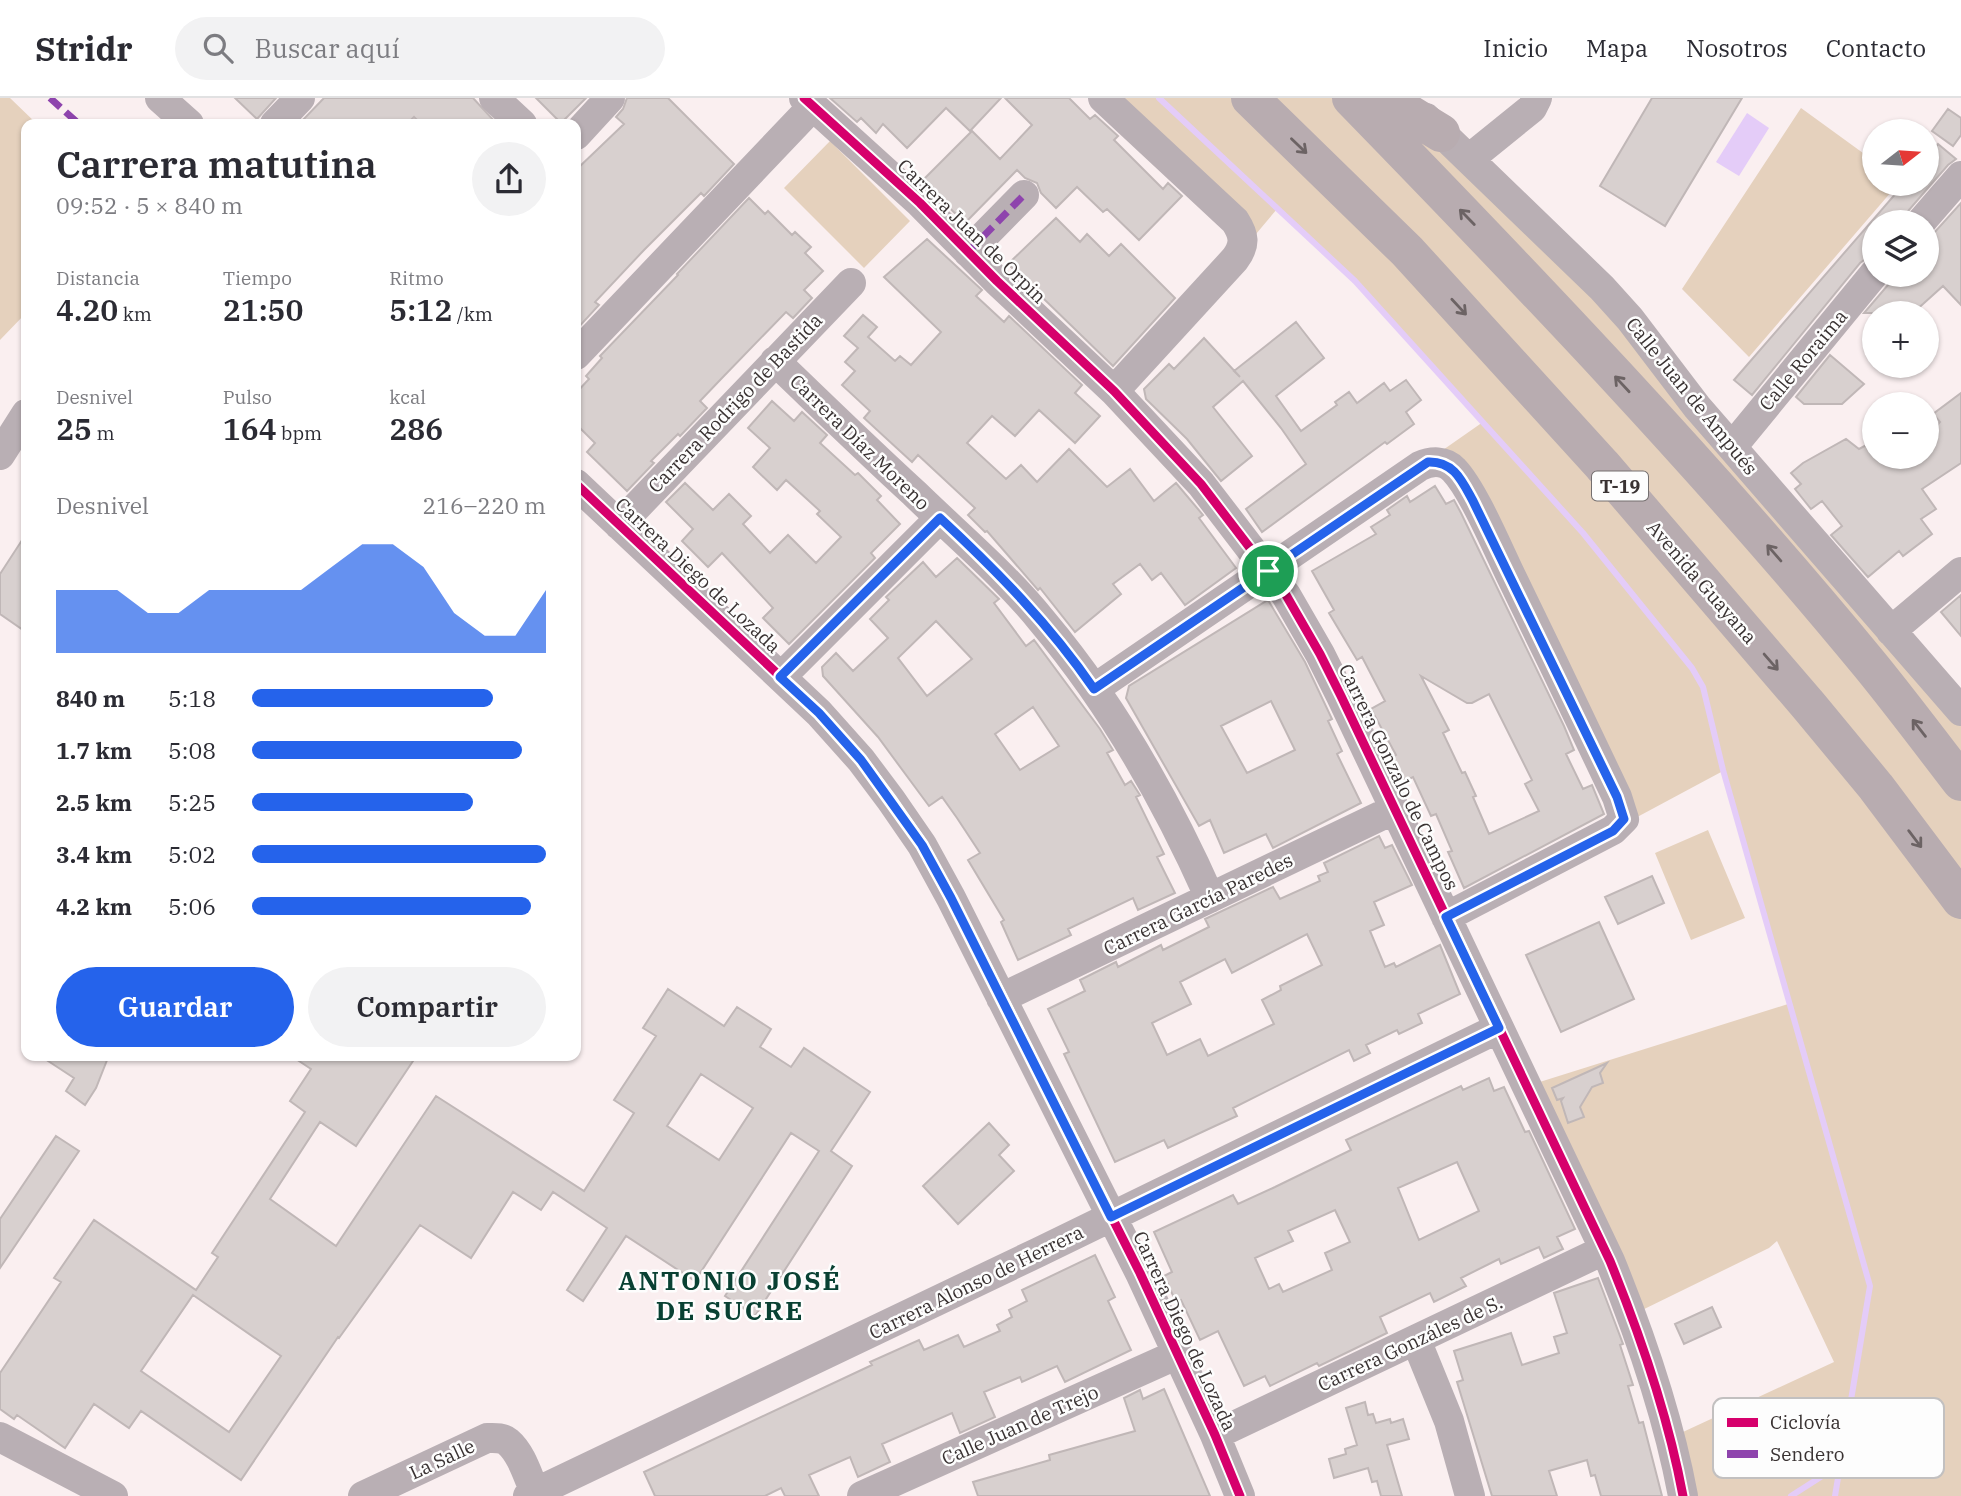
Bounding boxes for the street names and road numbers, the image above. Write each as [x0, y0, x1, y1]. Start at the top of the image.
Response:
street label: Carrera Juan de Orpin [892, 154, 1052, 308]
street label: Calle Roraima [1754, 304, 1852, 416]
street label: Carrera Rodrigo de Bastida [643, 308, 827, 498]
street label: Calle Juan de Ampués [1621, 312, 1763, 480]
street label: Carrera Díaz Moreno [785, 369, 935, 515]
road number: T-19 [1592, 472, 1648, 500]
street label: Carrera Diego de Lozada [610, 492, 786, 658]
street label: Avenida Guayana [1642, 515, 1762, 649]
street label: Carrera Gonzalo de Campos [1334, 660, 1464, 894]
street label: Carrera García Paredes [1099, 848, 1297, 960]
street label: Carrera Alonso de Herrera [865, 1220, 1087, 1344]
street label: Carrera Diego de Lozada [1128, 1227, 1242, 1435]
street label: Carrera Gonzáles de S. [1314, 1290, 1506, 1396]
street label: Calle Juan de Trejo [938, 1380, 1102, 1470]
street label: La Salle [406, 1434, 478, 1484]

